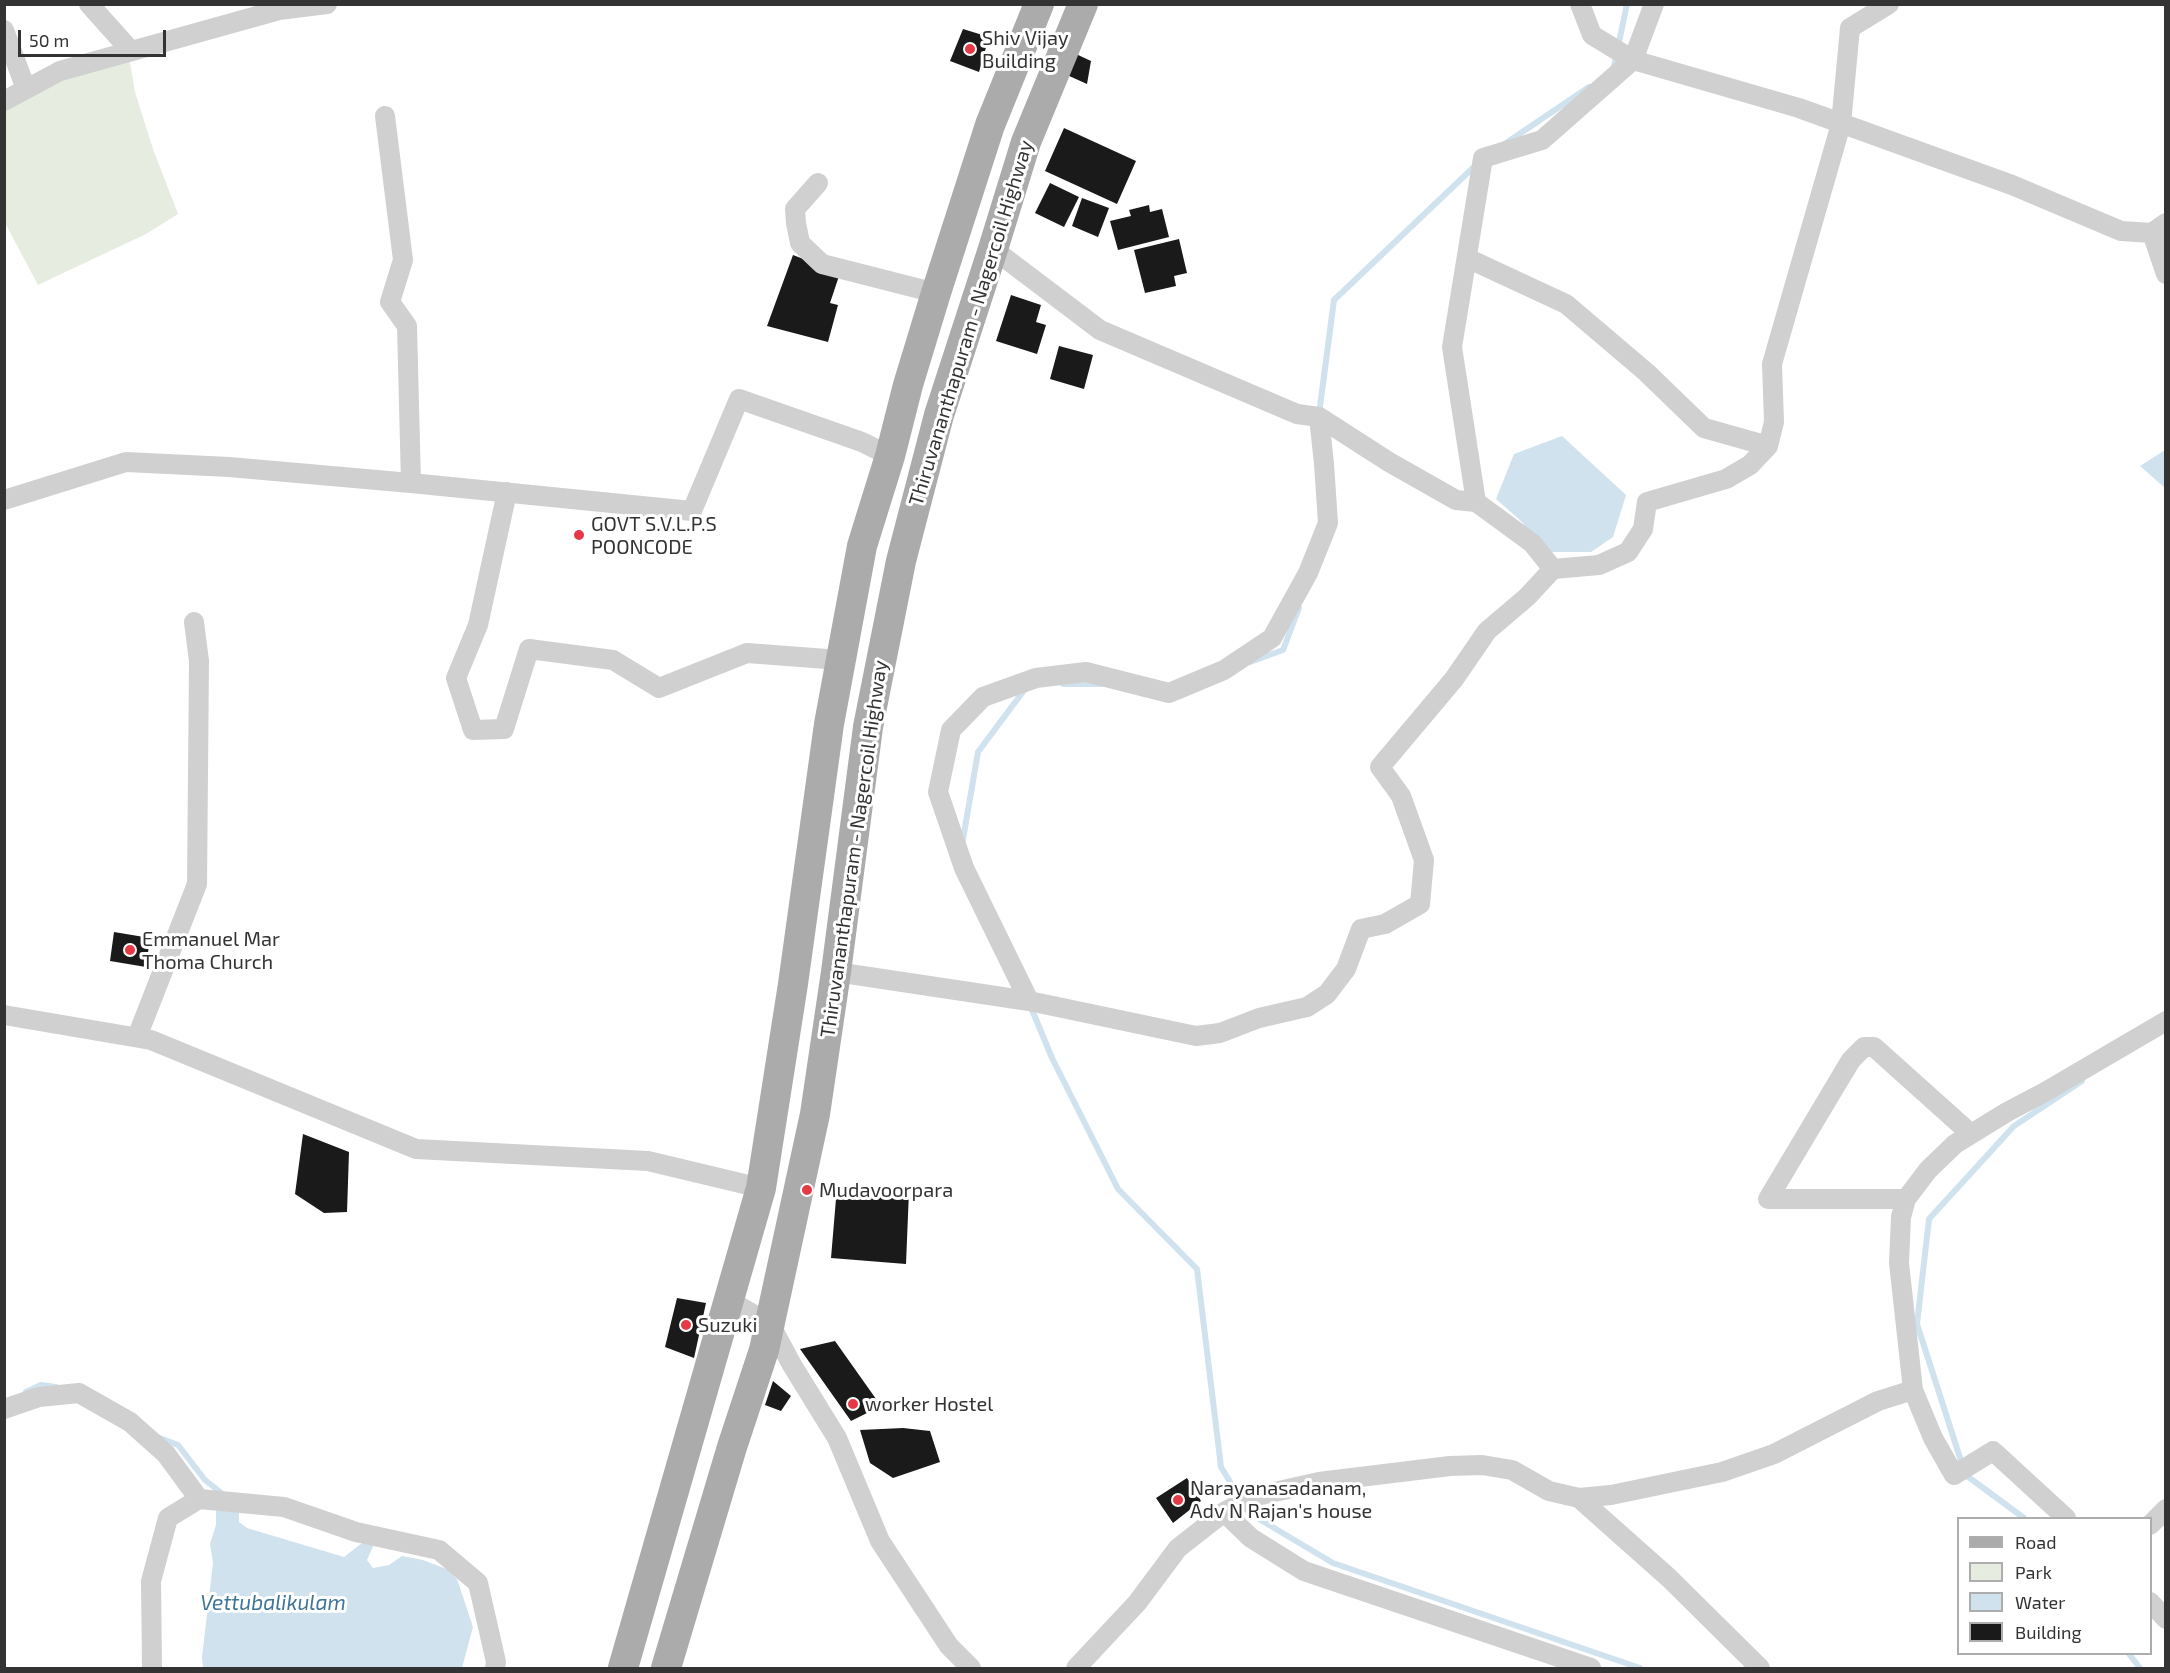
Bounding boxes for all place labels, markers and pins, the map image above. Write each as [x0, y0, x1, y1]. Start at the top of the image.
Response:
place label: Shiv Vijay Building [982, 26, 1069, 73]
marker: Shiv Vijay Building [963, 42, 977, 56]
place label: GOVT S.V.L.P.S POONCODE [591, 512, 717, 559]
marker: GOVT S.V.L.P.S POONCODE [572, 528, 586, 542]
place label: Emmanuel Mar Thoma Church [142, 927, 280, 974]
marker: Emmanuel Mar Thoma Church [123, 943, 137, 957]
place label: Mudavoorpara [819, 1178, 953, 1202]
marker: Mudavoorpara [800, 1183, 814, 1197]
place label: Suzuki [698, 1313, 757, 1337]
marker: Suzuki [679, 1318, 693, 1332]
place label: worker Hostel [865, 1392, 993, 1416]
marker: worker Hostel [846, 1397, 860, 1411]
place label: Narayanasadanam, Adv N Rajan's house [1190, 1476, 1372, 1523]
marker: Narayanasadanam, Adv N Rajan's house [1171, 1493, 1185, 1507]

